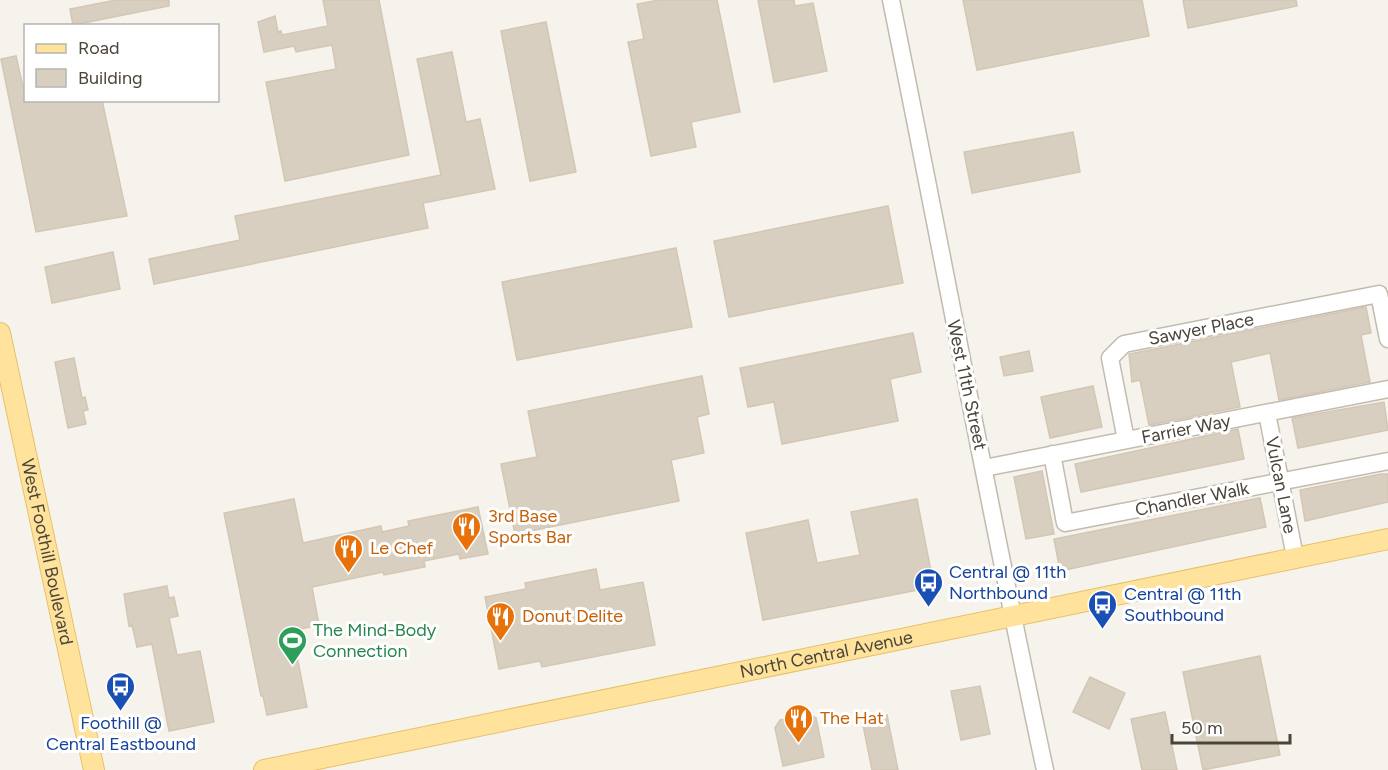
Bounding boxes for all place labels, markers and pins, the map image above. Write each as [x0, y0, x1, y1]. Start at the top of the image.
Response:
place label: 3rd Base Sports Bar [488, 505, 572, 548]
restaurant icon: 3rd Base Sports Bar [451, 510, 483, 552]
restaurant icon: Le Chef [333, 532, 365, 574]
place label: Le Chef [370, 537, 433, 559]
place label: Central @ 11th Northbound [949, 561, 1066, 604]
bus stop icon: Central @ 11th Northbound [912, 566, 944, 608]
place label: Central @ 11th Southbound [1124, 583, 1241, 626]
bus stop icon: Central @ 11th Southbound [1087, 588, 1119, 630]
restaurant icon: Donut Delite [485, 600, 517, 642]
place label: Donut Delite [522, 605, 623, 627]
place label: The Mind-Body Connection [313, 619, 437, 662]
sports icon: The Mind-Body Connection [276, 624, 308, 666]
bus stop icon: Foothill @ Central Eastbound [105, 670, 137, 712]
restaurant icon: The Hat [783, 702, 815, 744]
place label: The Hat [820, 707, 884, 729]
place label: Foothill @ Central Eastbound [46, 712, 196, 755]

